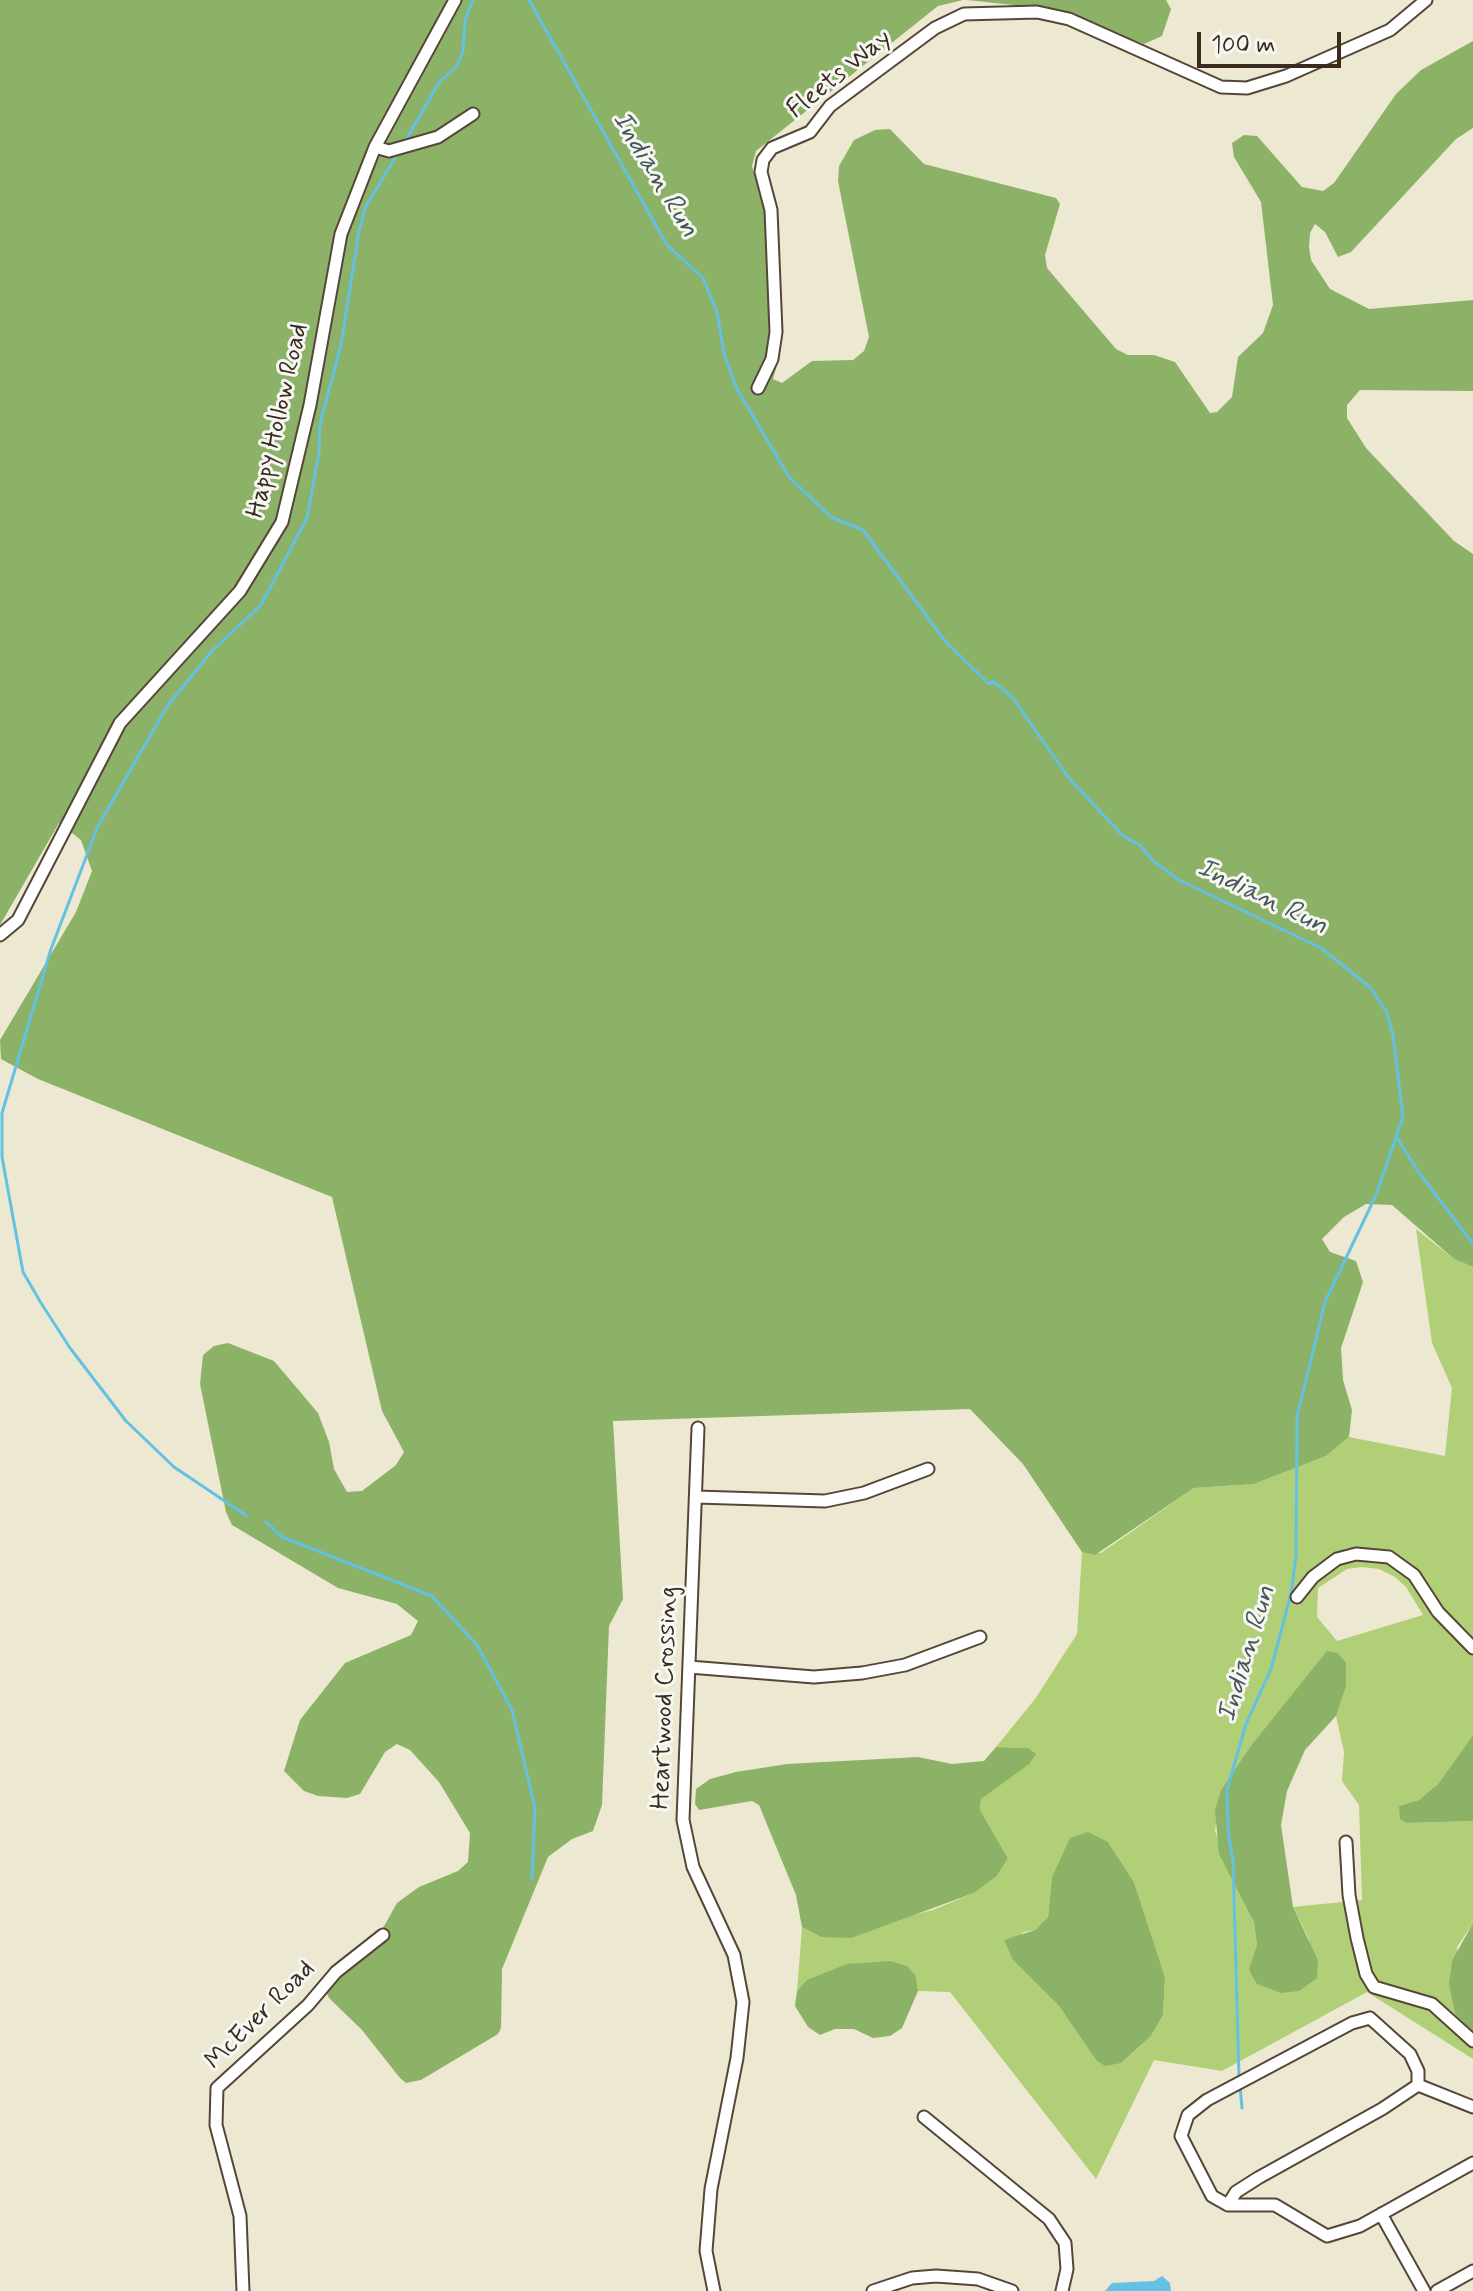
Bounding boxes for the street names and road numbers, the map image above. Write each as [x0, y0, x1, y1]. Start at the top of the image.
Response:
street label: Fleets Way [782, 24, 898, 126]
street label: Happy Hollow Road [241, 321, 317, 521]
street label: Heartwood Crossing [647, 1586, 685, 1810]
street label: McEver Road [200, 1955, 322, 2077]

